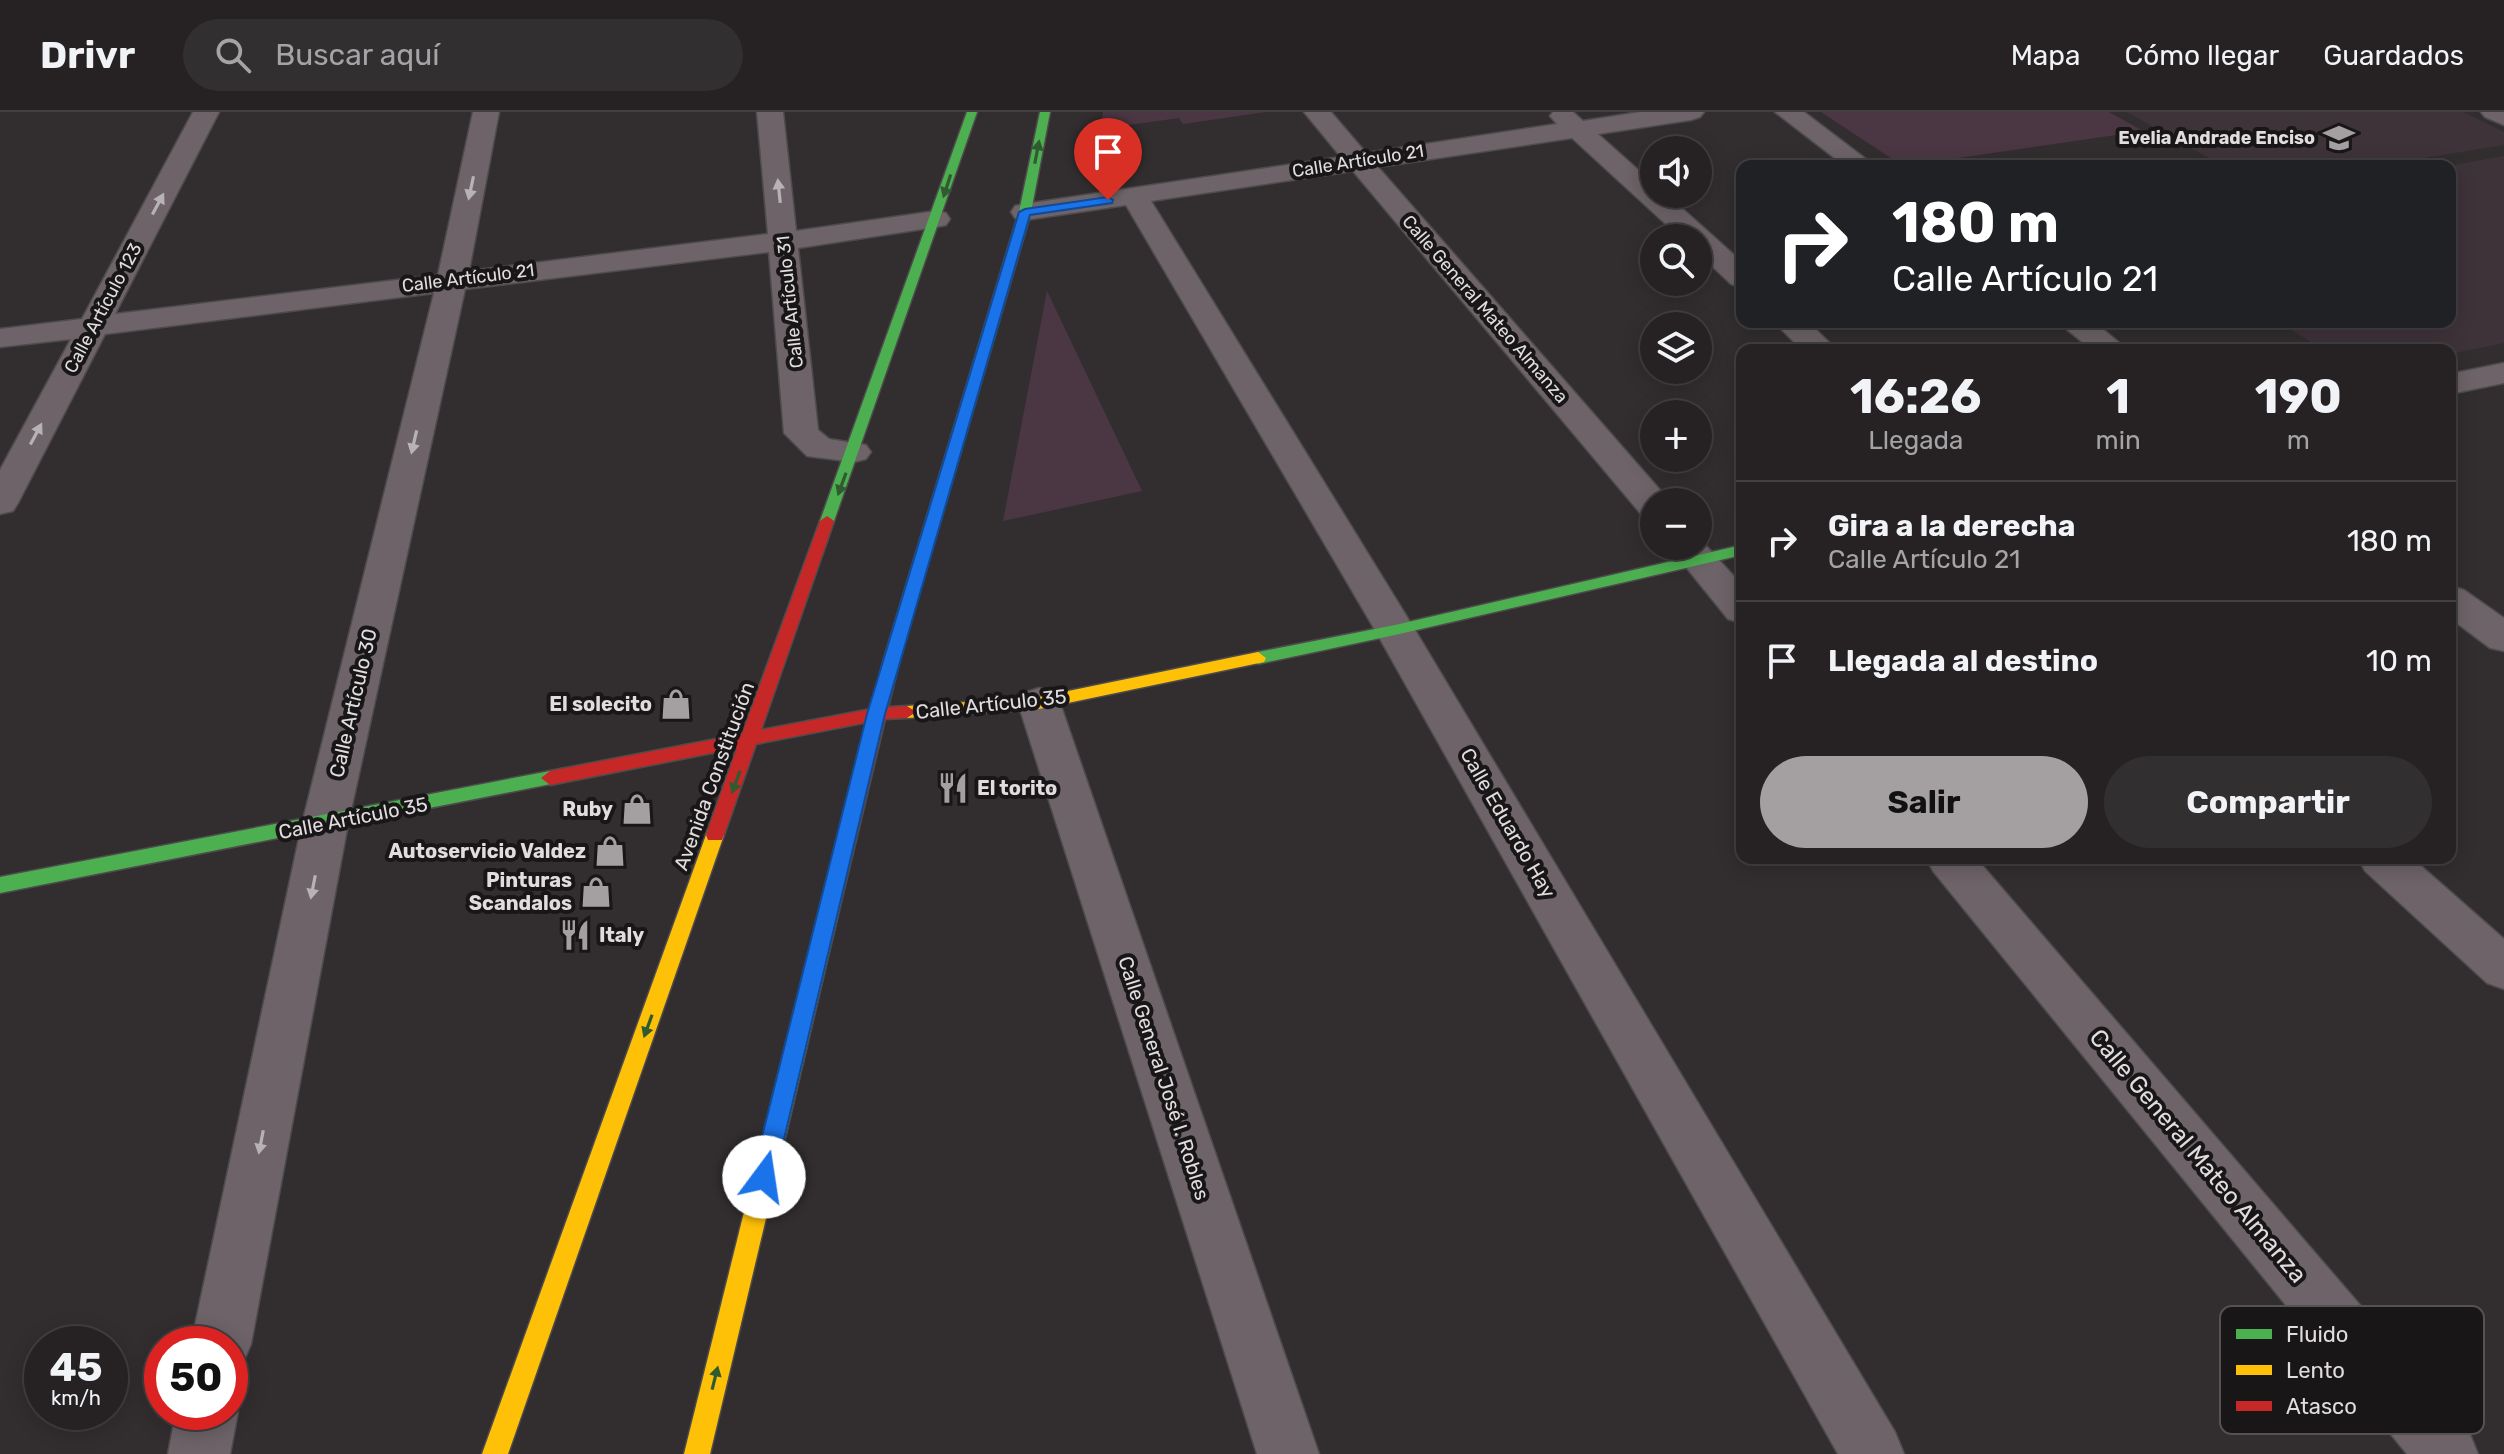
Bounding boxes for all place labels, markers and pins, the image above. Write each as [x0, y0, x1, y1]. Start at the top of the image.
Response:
pin [1074, 118, 1142, 200]
school or university icon: Evelia Andrade Enciso [2322, 121, 2356, 155]
place label: Evelia Andrade Enciso [2118, 127, 2315, 149]
shop icon: El solecito [659, 687, 693, 721]
place label: El solecito [549, 692, 652, 716]
restaurant icon: El torito [936, 771, 970, 805]
place label: El torito [977, 776, 1057, 800]
shop icon: Ruby [620, 792, 654, 826]
place label: Ruby [562, 797, 613, 821]
shop icon: Autoservicio Valdez [593, 834, 627, 868]
place label: Autoservicio Valdez [389, 839, 586, 863]
place label: Pinturas Scandalos [469, 868, 572, 915]
shop icon: Pinturas Scandalos [579, 875, 613, 909]
restaurant icon: Italy [558, 918, 592, 952]
place label: Italy [599, 923, 644, 947]

